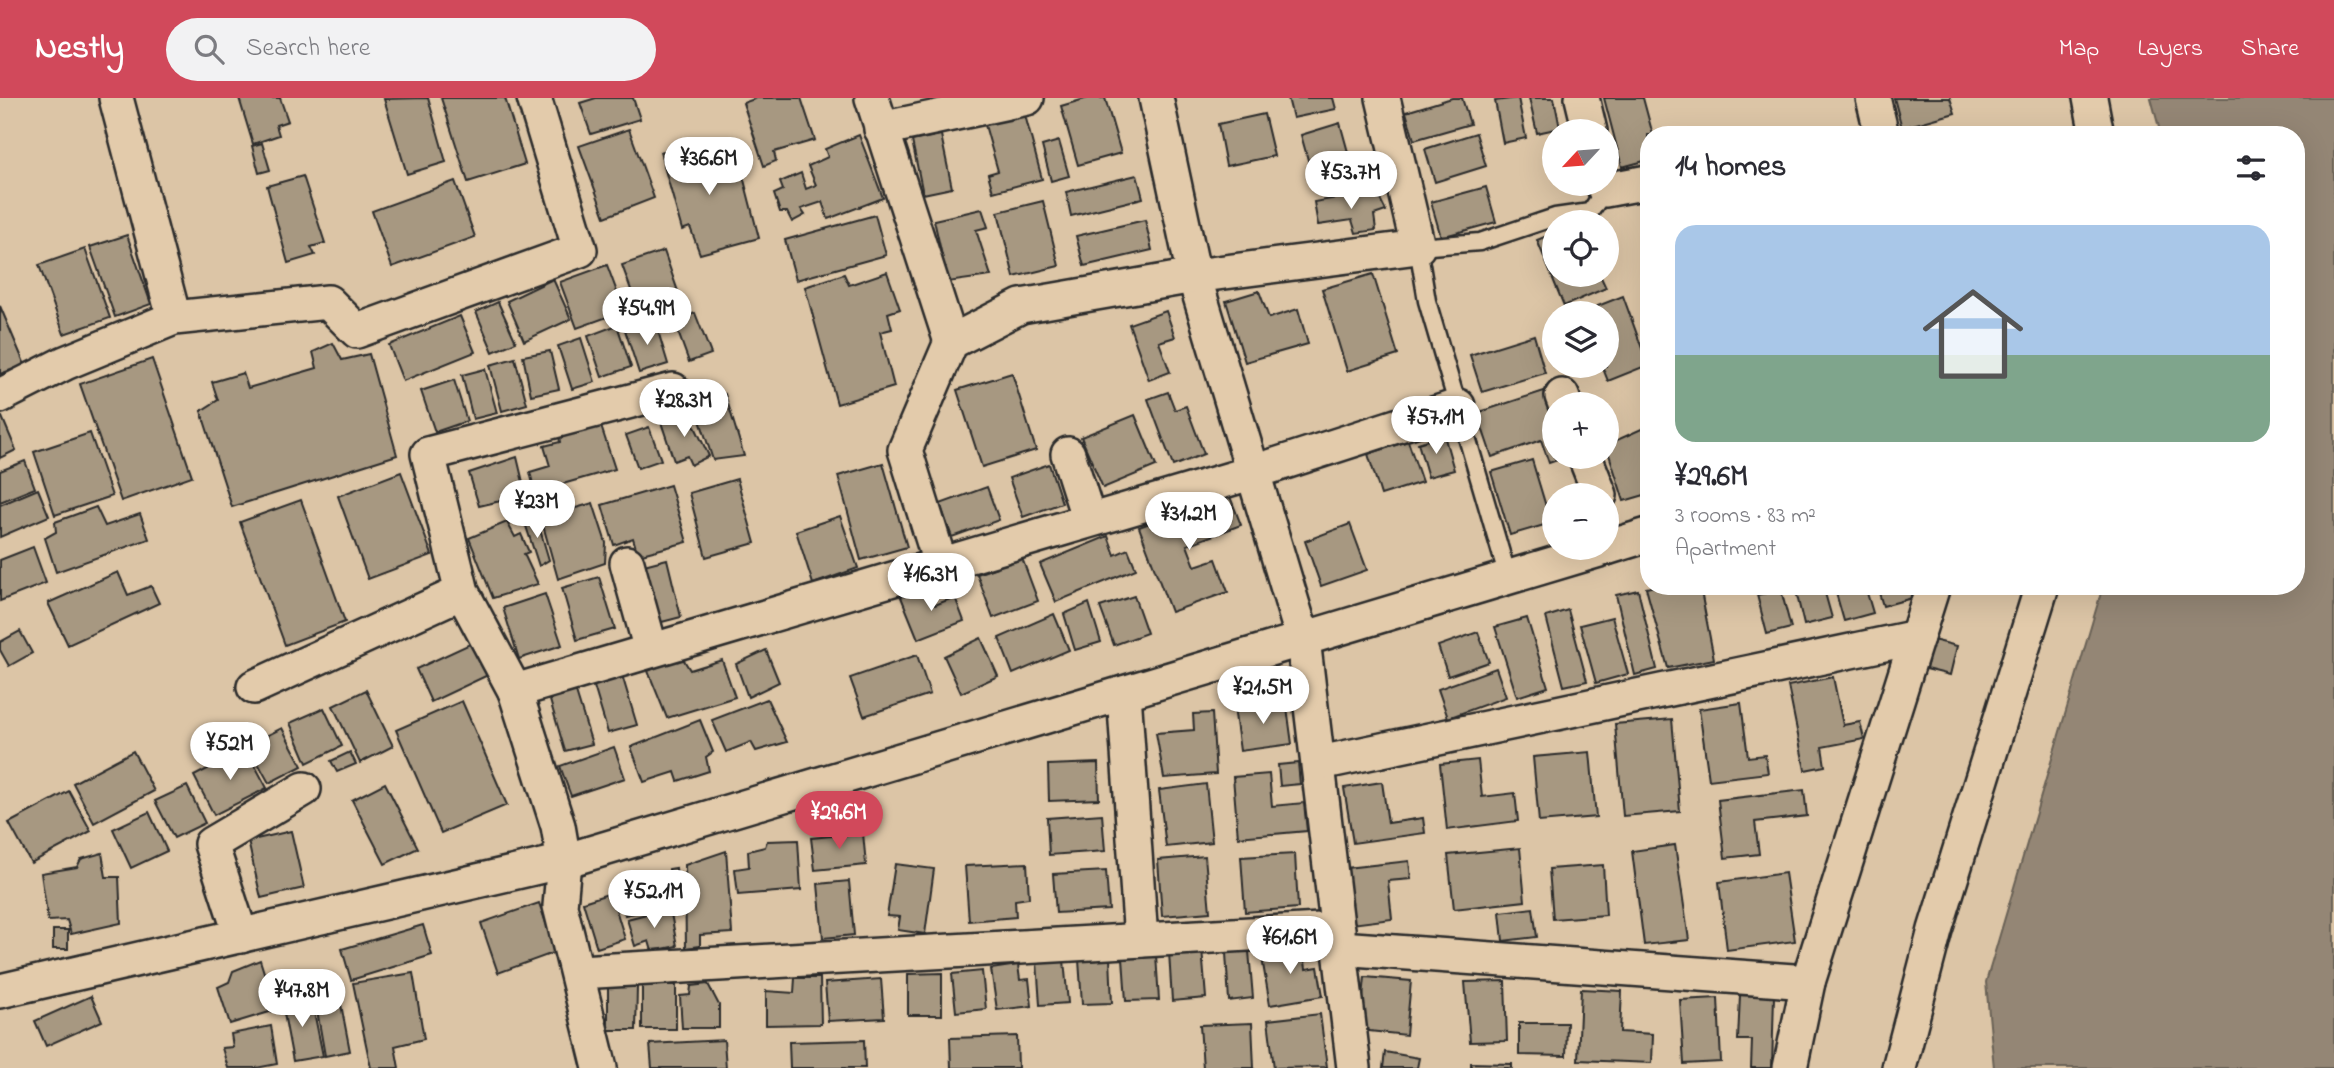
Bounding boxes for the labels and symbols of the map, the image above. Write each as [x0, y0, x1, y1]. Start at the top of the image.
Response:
north arrow [1542, 119, 1619, 196]
pin: ¥36.6M [652, 138, 766, 197]
pin: ¥53.7M [1294, 152, 1408, 211]
pin: ¥54.9M [590, 288, 704, 347]
pin: ¥28.3M [627, 380, 741, 439]
pin: ¥57.1M [1379, 396, 1493, 456]
pin: ¥23M [496, 480, 578, 540]
pin: ¥31.2M [1132, 492, 1246, 552]
pin: ¥16.3M [874, 554, 988, 613]
pin: ¥21.5M [1206, 666, 1320, 726]
pin: ¥52M [189, 722, 271, 782]
pin: ¥29.6M [782, 792, 896, 851]
pin: ¥52.1M [597, 870, 711, 930]
pin: ¥61.6M [1233, 916, 1347, 976]
pin: ¥47.8M [245, 970, 359, 1029]

